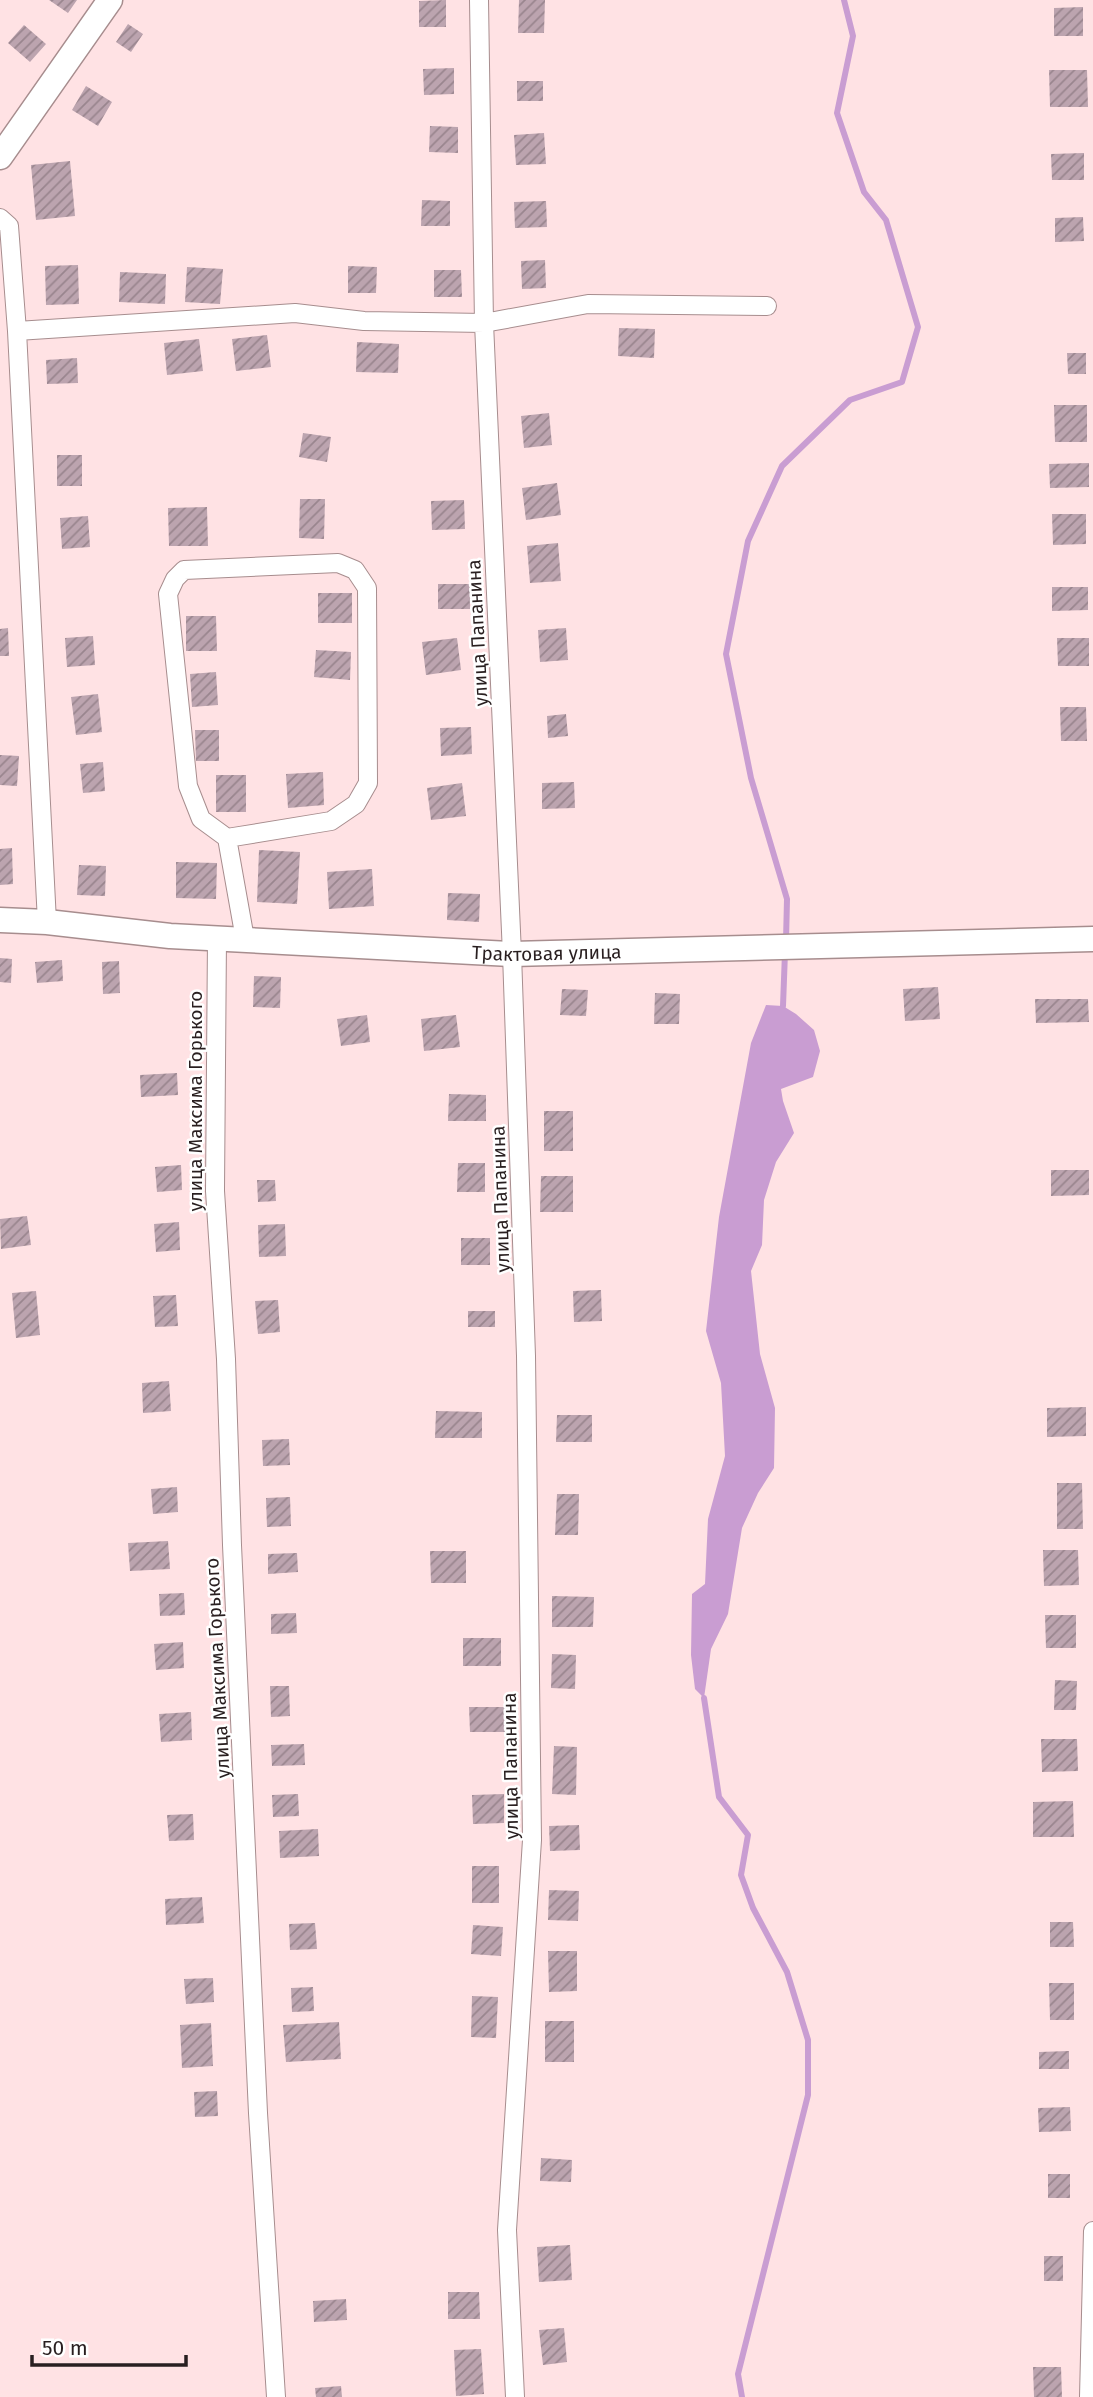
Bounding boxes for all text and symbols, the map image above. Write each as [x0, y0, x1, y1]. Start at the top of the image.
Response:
street label: улица Папанина [462, 559, 493, 707]
street label: Трактовая улица [471, 940, 622, 966]
street label: улица Максима Горького [184, 991, 207, 1211]
street label: улица Папанина [486, 1125, 515, 1273]
street label: улица Максима Горького [200, 1557, 235, 1779]
street label: улица Папанина [498, 1692, 523, 1840]
scale bar [32, 2324, 186, 2368]
text: 50 m [42, 2335, 88, 2361]

